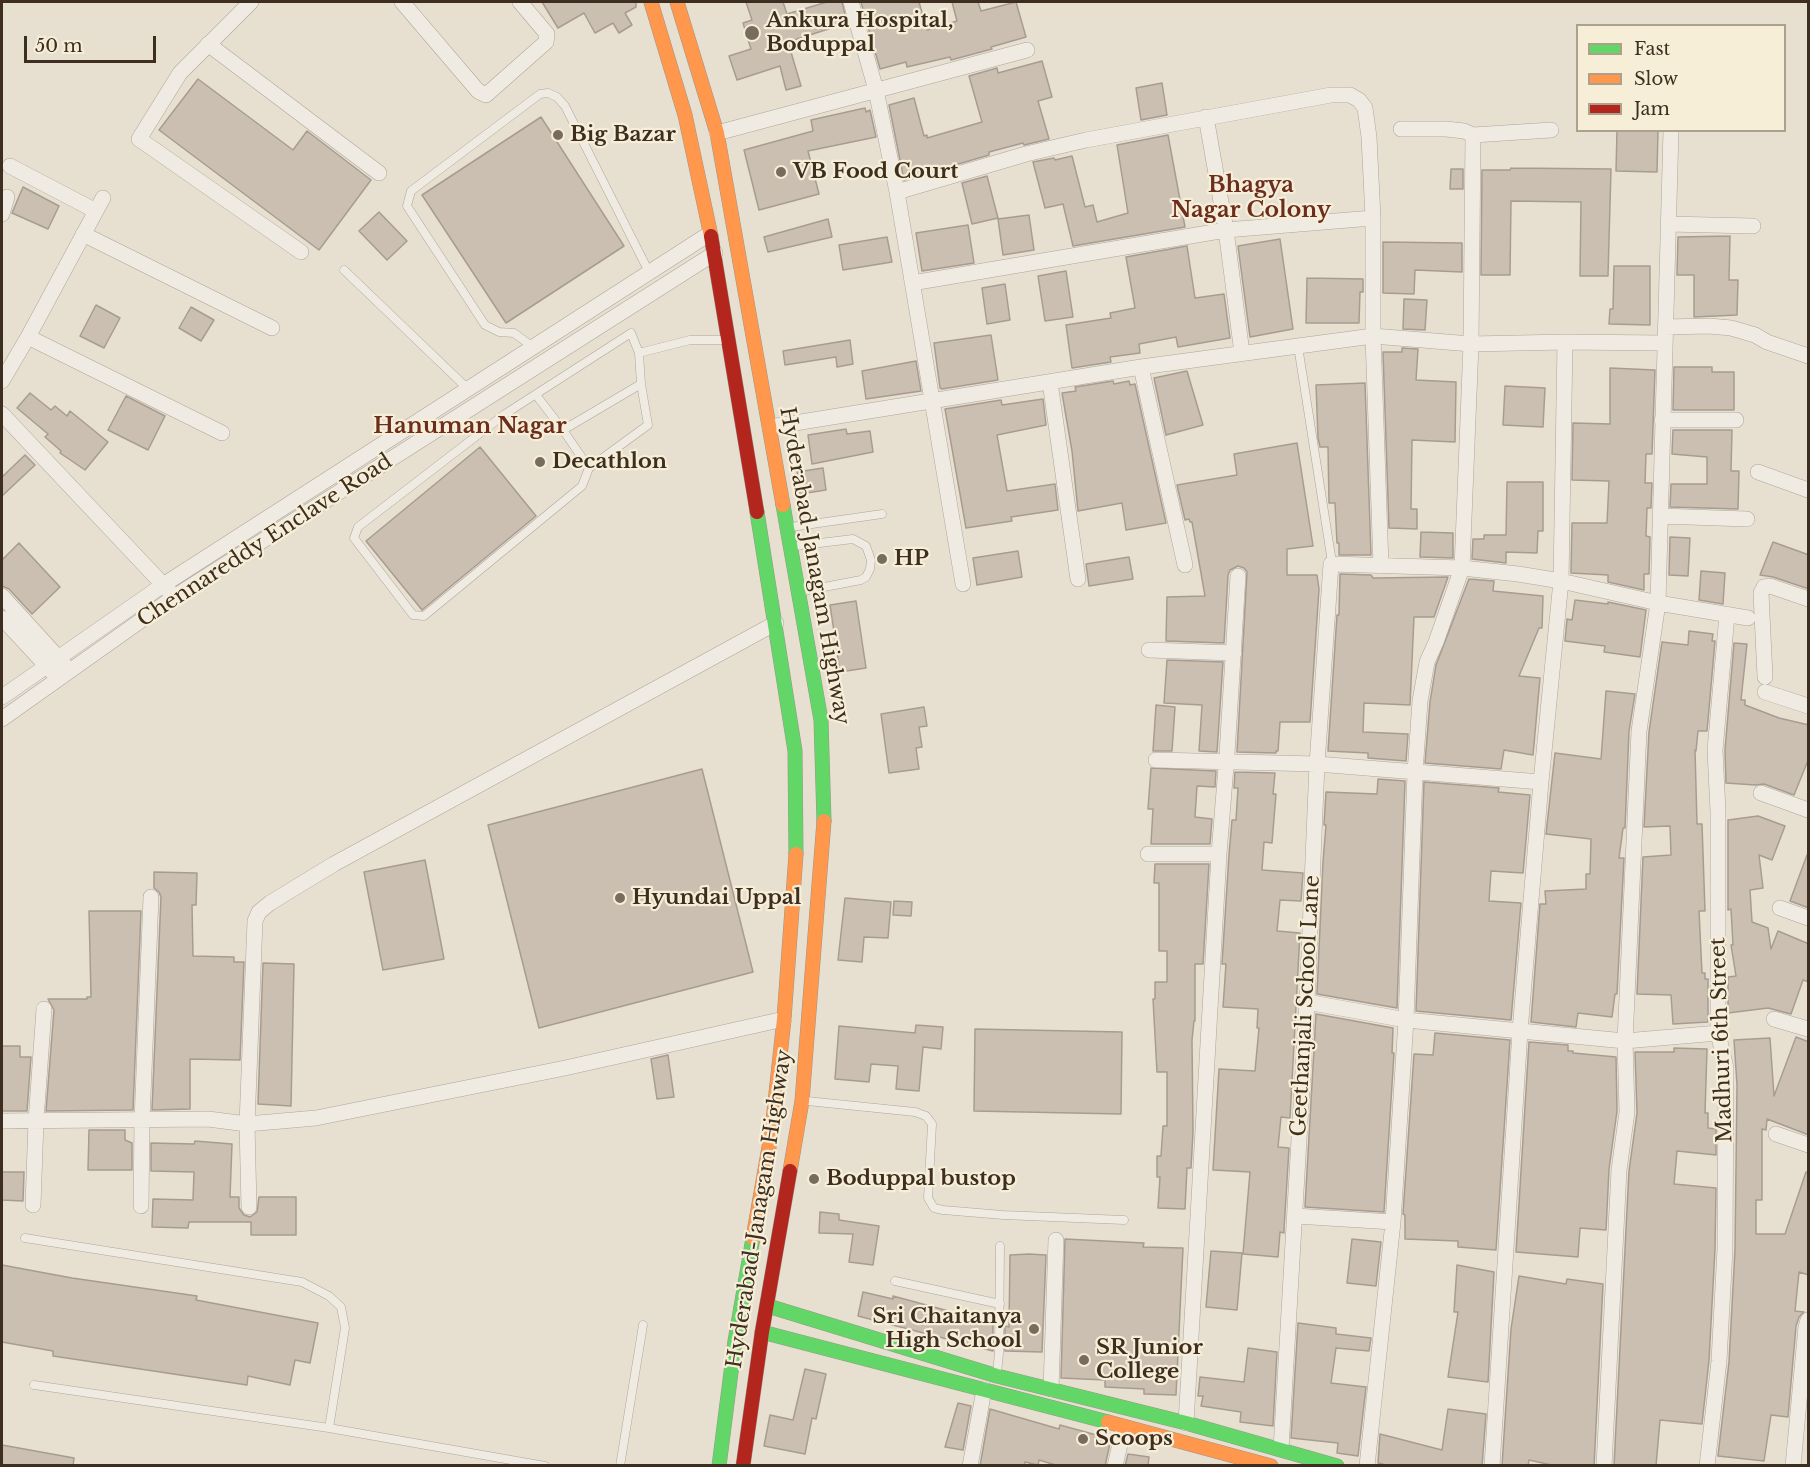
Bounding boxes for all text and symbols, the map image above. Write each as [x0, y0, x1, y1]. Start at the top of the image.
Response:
place label: Ankura Hospital, Boduppal [766, 8, 953, 58]
scale bar [27, 24, 159, 62]
marker: Ankura Hospital, Boduppal [743, 24, 761, 42]
legend [1576, 24, 1786, 132]
text: 50 m [35, 35, 83, 57]
text: Fast [1634, 38, 1670, 60]
text: Slow [1634, 68, 1678, 90]
text: Jam [1634, 98, 1670, 120]
place label: Big Bazar [570, 122, 676, 148]
marker: Big Bazar [551, 128, 565, 142]
place label: VB Food Court [793, 159, 958, 185]
marker: VB Food Court [774, 165, 788, 179]
district label: Bhagya Nagar Colony [1171, 173, 1331, 224]
street label: Hyderabad-Janagam Highway [774, 405, 854, 727]
district label: Hanuman Nagar [373, 414, 567, 440]
street label: Chennareddy Enclave Road [133, 449, 397, 633]
place label: Decathlon [552, 449, 667, 475]
marker: Decathlon [533, 455, 547, 469]
place label: HP [894, 546, 929, 572]
marker: HP [875, 552, 889, 566]
street label: Geethanjali School Lane [1287, 875, 1325, 1137]
place label: Hyundai Uppal [632, 885, 801, 911]
marker: Hyundai Uppal [613, 891, 627, 905]
street label: Madhuri 6th Street [1706, 937, 1738, 1143]
street label: Hyderabad-Janagam Highway [722, 1048, 798, 1370]
place label: Boduppal bustop [826, 1166, 1016, 1192]
marker: Boduppal bustop [807, 1172, 821, 1186]
place label: Sri Chaitanya High School [872, 1304, 1022, 1354]
marker: Sri Chaitanya High School [1027, 1322, 1041, 1336]
place label: SR Junior College [1096, 1335, 1203, 1385]
marker: SR Junior College [1077, 1353, 1091, 1367]
place label: Scoops [1095, 1426, 1173, 1452]
marker: Scoops [1076, 1432, 1090, 1446]

